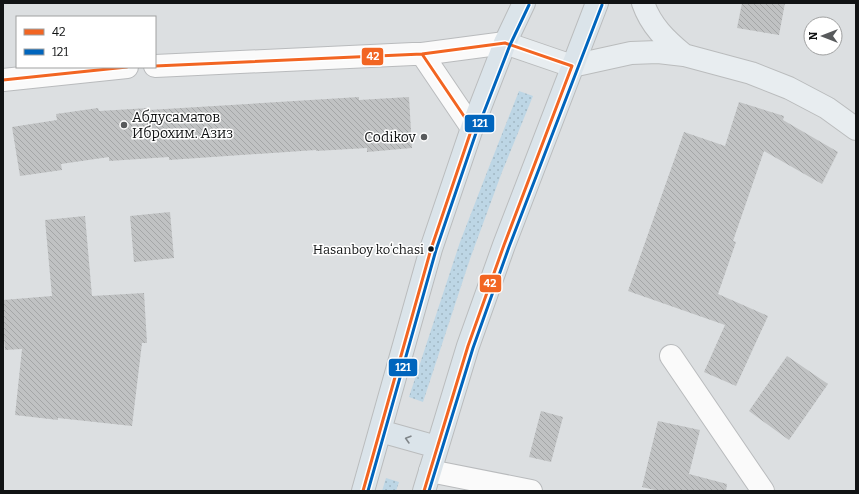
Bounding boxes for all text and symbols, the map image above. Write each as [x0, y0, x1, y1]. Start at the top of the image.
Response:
legend [16, 16, 156, 68]
north arrow [803, 16, 843, 56]
text: 42 [52, 25, 66, 39]
text: N [807, 31, 820, 40]
text: 121 [52, 45, 68, 59]
line badge: 42 [361, 47, 384, 66]
text: 42 [367, 50, 379, 63]
place label: Абдусаматов Иброхим. Азиз [132, 109, 233, 142]
line badge: 121 [464, 114, 495, 133]
text: 121 [472, 117, 488, 130]
marker: Абдусаматов Иброхим. Азиз [119, 120, 129, 130]
place label: Codikov [364, 129, 417, 146]
marker: Codikov [419, 132, 429, 142]
place label: Hasanboy koʻchasi [313, 242, 424, 257]
marker: Hasanboy koʻchasi [426, 244, 436, 254]
line badge: 42 [479, 274, 502, 293]
text: 42 [484, 277, 496, 290]
line badge: 121 [388, 358, 418, 377]
text: 121 [395, 361, 411, 374]
one-way arrow [405, 435, 412, 444]

